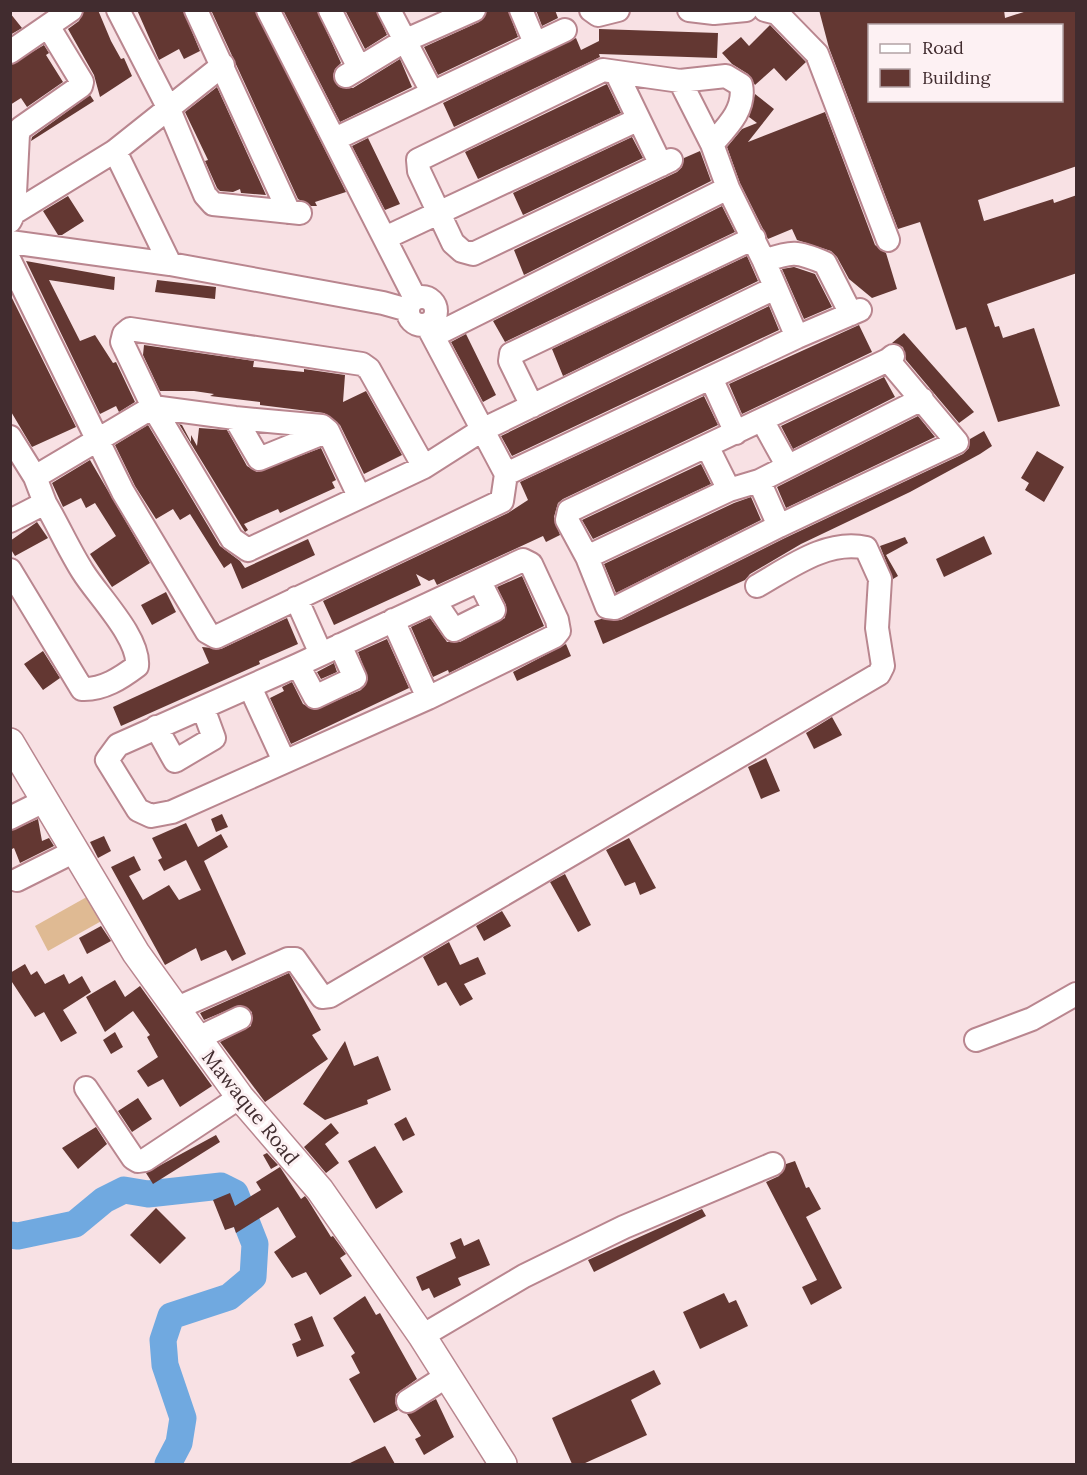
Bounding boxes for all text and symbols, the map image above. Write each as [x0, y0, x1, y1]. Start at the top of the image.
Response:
legend [868, 24, 1063, 102]
text: Road [922, 36, 964, 59]
text: Building [922, 66, 992, 89]
street label: Mawaque Road [197, 1045, 305, 1169]

